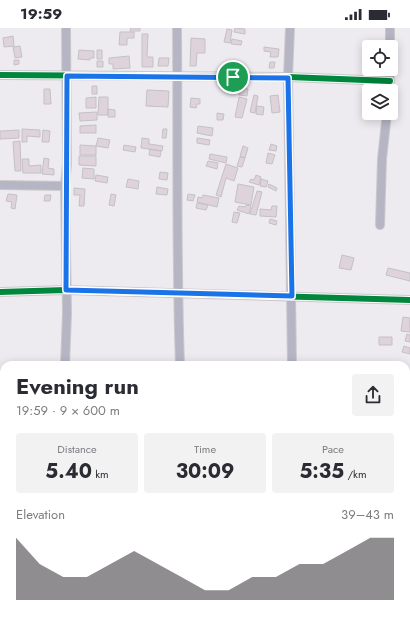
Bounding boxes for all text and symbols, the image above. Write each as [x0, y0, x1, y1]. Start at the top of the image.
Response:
text: 19:59 [20, 3, 62, 25]
map controls [362, 40, 398, 120]
button: locate [362, 40, 398, 76]
pin [216, 60, 250, 94]
icon: arrive [222, 66, 244, 88]
button: layers [362, 84, 398, 120]
text: Evening run [16, 370, 139, 402]
button: share [352, 374, 394, 416]
text: 19:59 · 9 × 600 m [16, 401, 120, 420]
text: Distance [57, 441, 97, 457]
text: Time [194, 441, 216, 457]
text: Pace [322, 441, 344, 457]
text: 5.40 [45, 457, 92, 486]
text: 30:09 [176, 457, 234, 486]
text: 5:35 [299, 457, 344, 486]
text: km [92, 466, 109, 482]
text: /km [344, 466, 367, 482]
text: Elevation [16, 505, 65, 524]
text: 39–43 m [341, 505, 394, 524]

